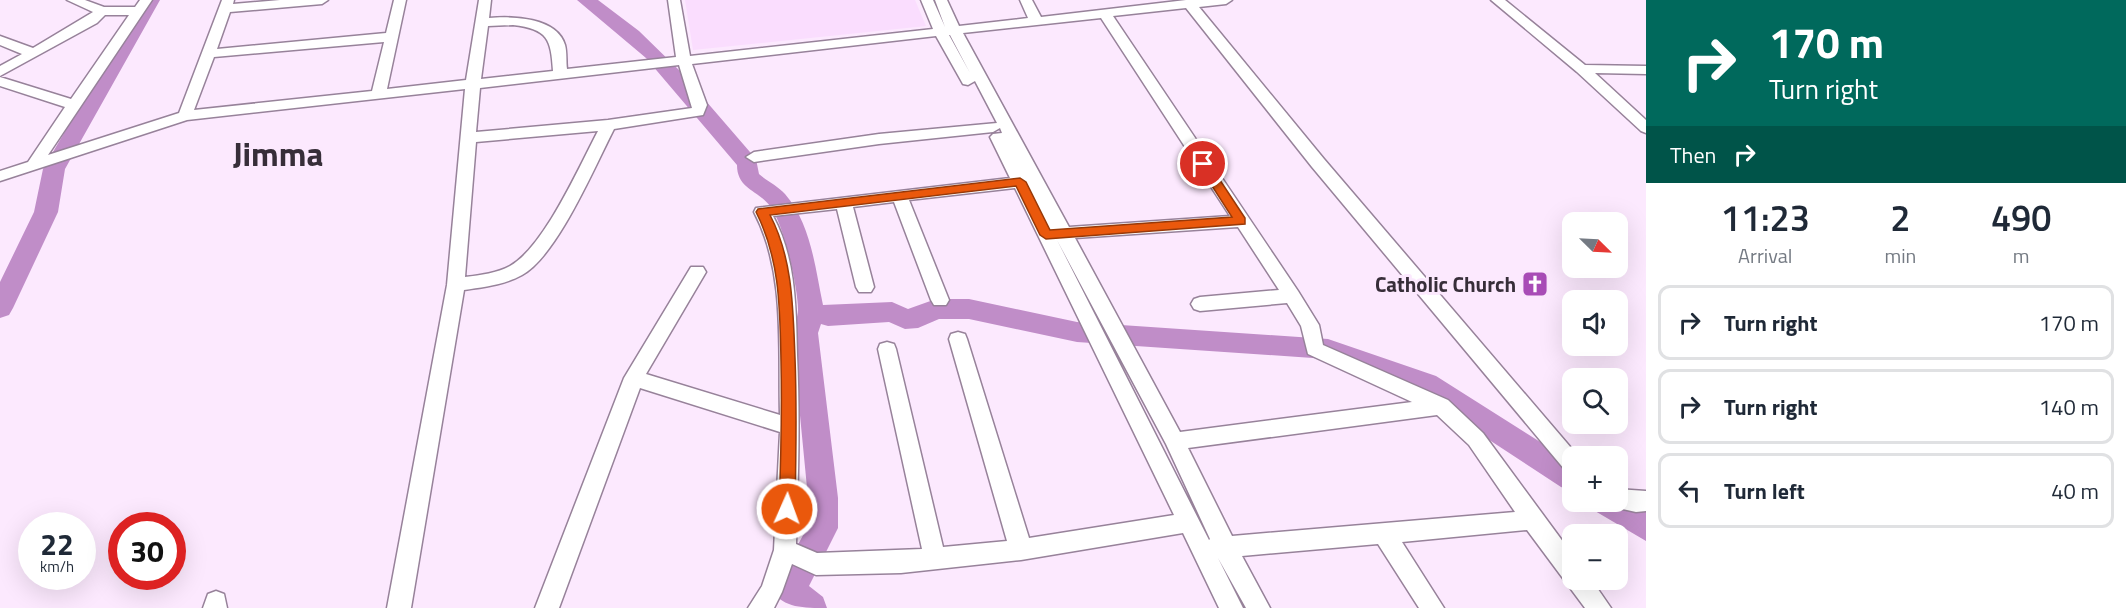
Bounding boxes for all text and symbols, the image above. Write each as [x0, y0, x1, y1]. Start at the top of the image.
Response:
text: 170 m [1769, 10, 1884, 74]
icon: right [1670, 24, 1748, 102]
text: Turn right [1769, 68, 1878, 109]
district label: Jimma [233, 129, 323, 179]
pin [1177, 138, 1228, 189]
text: Then [1670, 138, 1716, 172]
icon: right [1728, 138, 1761, 171]
icon: arrive [1186, 147, 1219, 180]
text: 11:23 [1721, 190, 1810, 245]
text: 2 [1890, 190, 1910, 245]
text: 490 [1991, 190, 2051, 245]
north arrow [1562, 212, 1628, 278]
map controls [1562, 212, 1628, 590]
text: Arrival [1738, 240, 1792, 271]
text: min [1884, 240, 1916, 271]
text: m [2013, 240, 2029, 271]
place label: Catholic Church [1375, 268, 1516, 300]
church icon: Catholic Church [1520, 269, 1550, 299]
button: sound [1562, 290, 1628, 356]
icon: right [1673, 306, 1706, 339]
text: Turn right [1724, 306, 1818, 340]
text: 170 m [2039, 306, 2099, 340]
button: search [1562, 368, 1628, 434]
icon: right [1673, 390, 1706, 423]
text: Turn right [1724, 390, 1818, 424]
text: 140 m [2039, 390, 2099, 424]
button: + [1562, 446, 1628, 512]
icon: left [1673, 474, 1706, 507]
text: Turn left [1724, 474, 1805, 508]
text: 40 m [2051, 474, 2099, 508]
position arrow [755, 477, 819, 541]
speed limit sign: 30 [108, 512, 186, 590]
text: 22 [40, 521, 74, 567]
button: − [1562, 524, 1628, 590]
text: km/h [40, 555, 74, 578]

